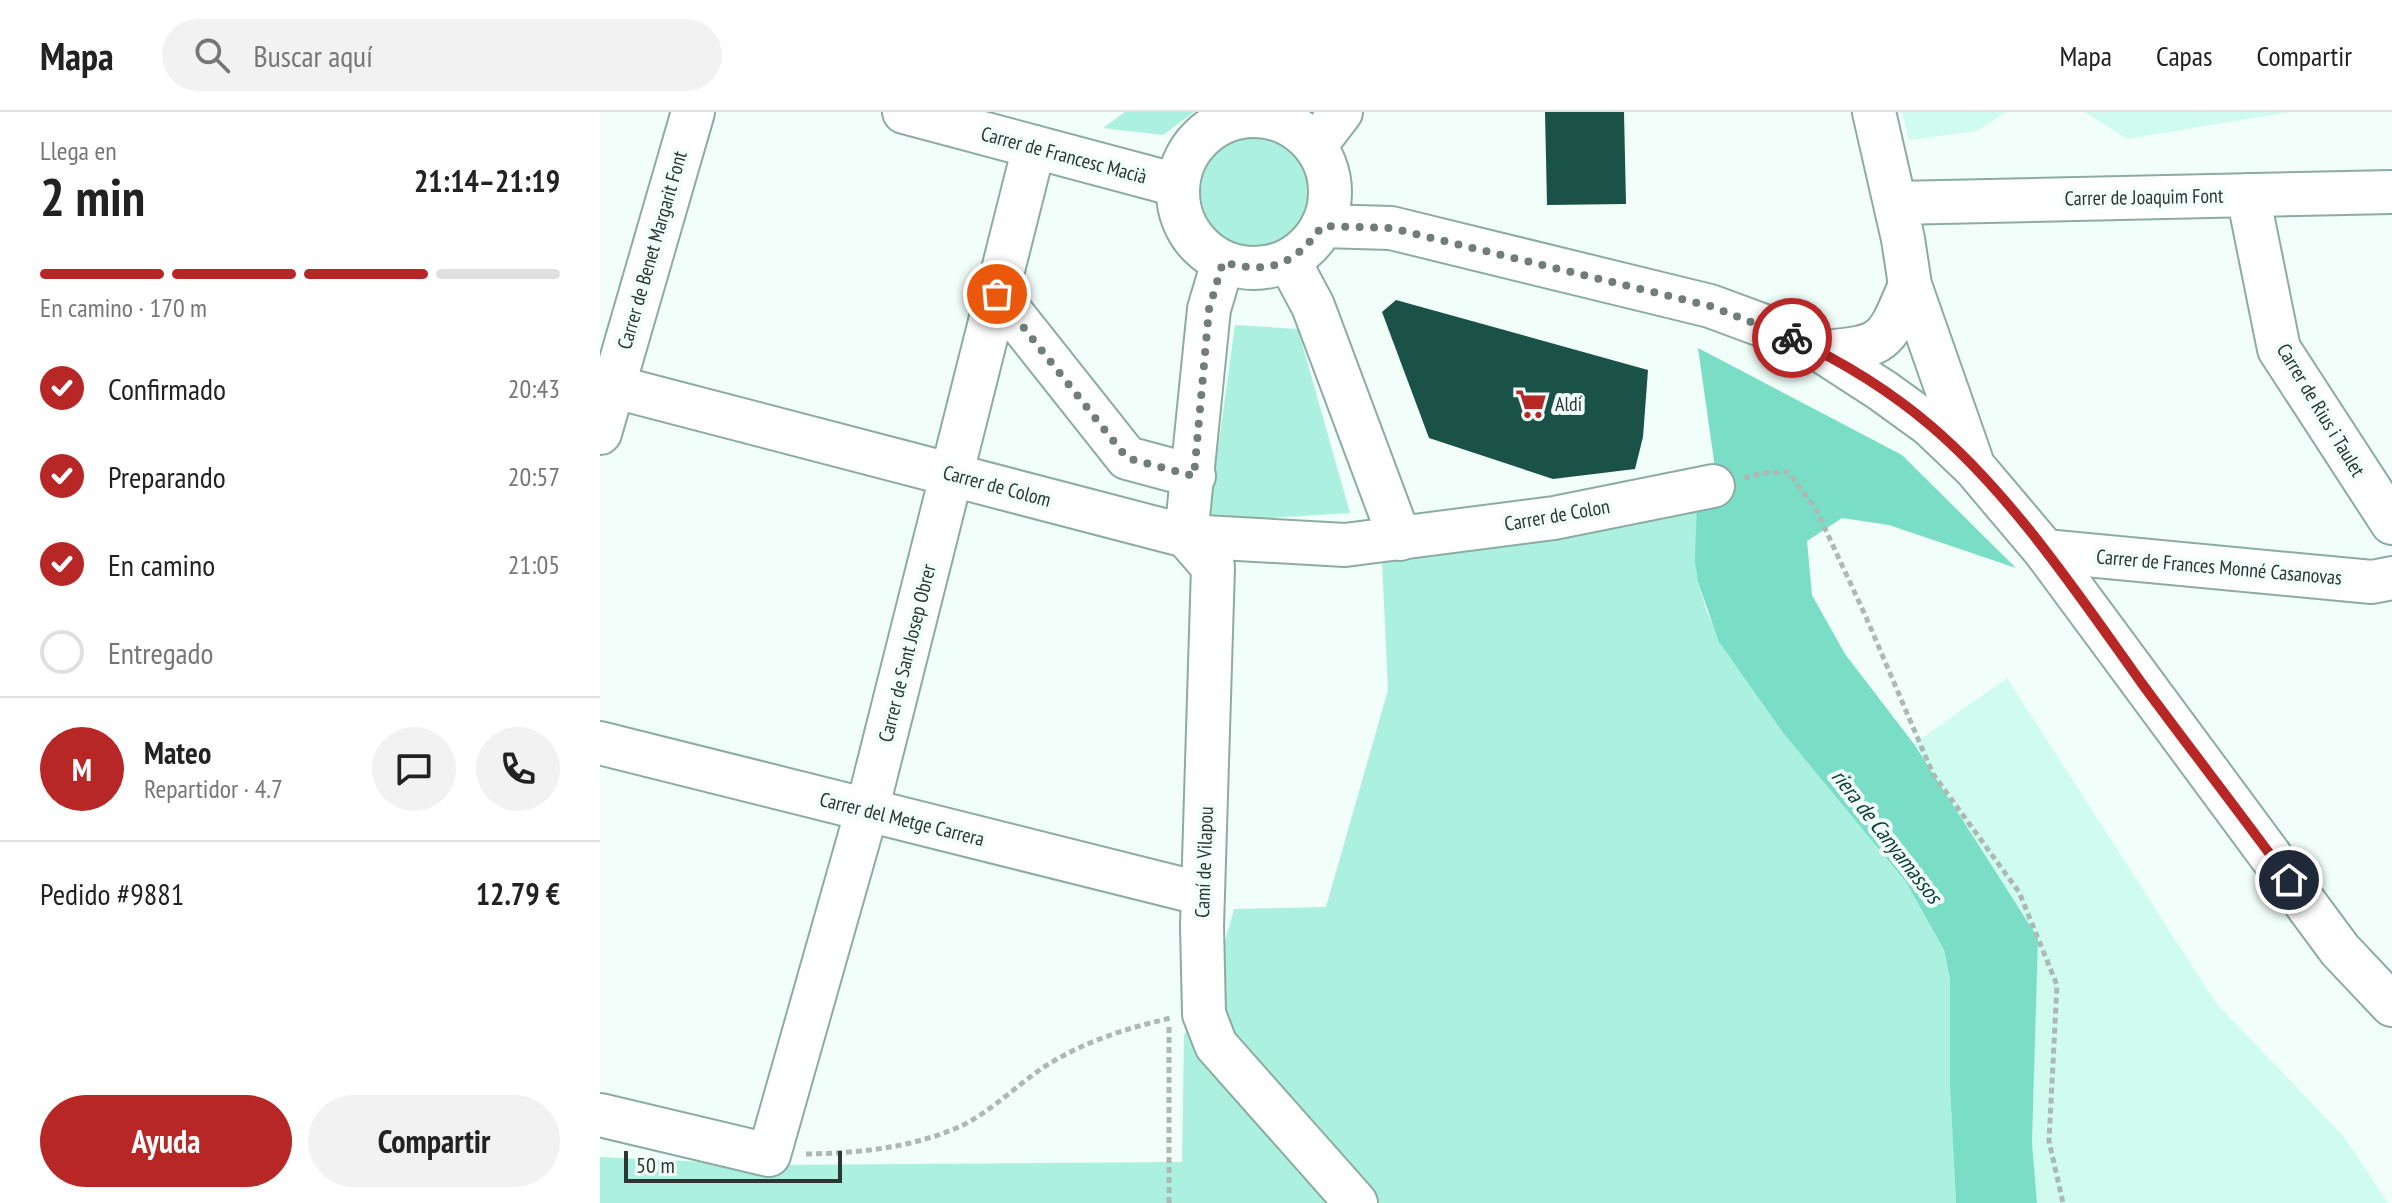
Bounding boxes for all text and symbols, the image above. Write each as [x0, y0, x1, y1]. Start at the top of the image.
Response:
search box [162, 19, 722, 91]
text: Mapa [40, 31, 114, 80]
icon: search [190, 33, 234, 77]
text: Buscar aquí [254, 36, 373, 75]
text: Mapa [2060, 37, 2112, 74]
text: Capas [2156, 37, 2212, 74]
text: Compartir [2256, 37, 2352, 74]
street label: Carrer de Francesc Macià [978, 120, 1150, 190]
text: Llega en [40, 134, 117, 167]
street label: Carrer de Benet Margarit Font [611, 147, 693, 352]
text: 21:14–21:19 [414, 161, 560, 200]
text: 2 min [40, 163, 145, 230]
street label: Carrer de Joaquim Font [2065, 183, 2224, 211]
pin [963, 260, 1031, 328]
icon: bag [975, 272, 1019, 316]
text: En camino · 170 m [40, 291, 207, 324]
courier [1752, 298, 1832, 378]
icon: bike [1770, 316, 1814, 360]
street label: Carrer de Rius i Taulet [2271, 339, 2371, 482]
icon: check [40, 366, 84, 410]
text: Confirmado [108, 369, 226, 408]
text: 20:43 [508, 372, 560, 405]
supermarket icon: Aldi [1514, 387, 1548, 421]
place label: Aldi [1555, 391, 1582, 417]
icon: check [40, 454, 84, 498]
text: Preparando [108, 457, 226, 496]
street label: Carrer de Colom [940, 459, 1054, 513]
text: 20:57 [508, 460, 560, 493]
street label: Carrer de Colon [1502, 493, 1612, 537]
icon: check [40, 542, 84, 586]
street label: Carrer de Frances Monné Casanovas [2095, 543, 2343, 591]
text: En camino [108, 545, 215, 584]
text: 21:05 [508, 548, 560, 581]
street label: Carrer de Sant Josep Obrer [872, 561, 942, 745]
text: Entregado [108, 633, 214, 672]
button: chat [372, 727, 456, 811]
button: phone [476, 727, 560, 811]
text: Mateo [144, 733, 211, 772]
text: M [72, 750, 92, 789]
water label: riera de Canyamassos [1826, 763, 1950, 911]
text: Repartidor · 4.7 [144, 772, 283, 805]
street label: Carrer del Metge Carrera [817, 786, 987, 852]
street label: Camí de Vilapou [1189, 806, 1219, 918]
pin [2255, 846, 2323, 914]
icon: home [2267, 858, 2311, 902]
text: Pedido #9881 [40, 874, 184, 913]
text: 12.79 € [476, 874, 560, 913]
button: Ayuda [40, 1095, 292, 1187]
button: Compartir [308, 1095, 560, 1187]
scale bar [624, 1147, 842, 1183]
text: 50 m [636, 1151, 675, 1179]

